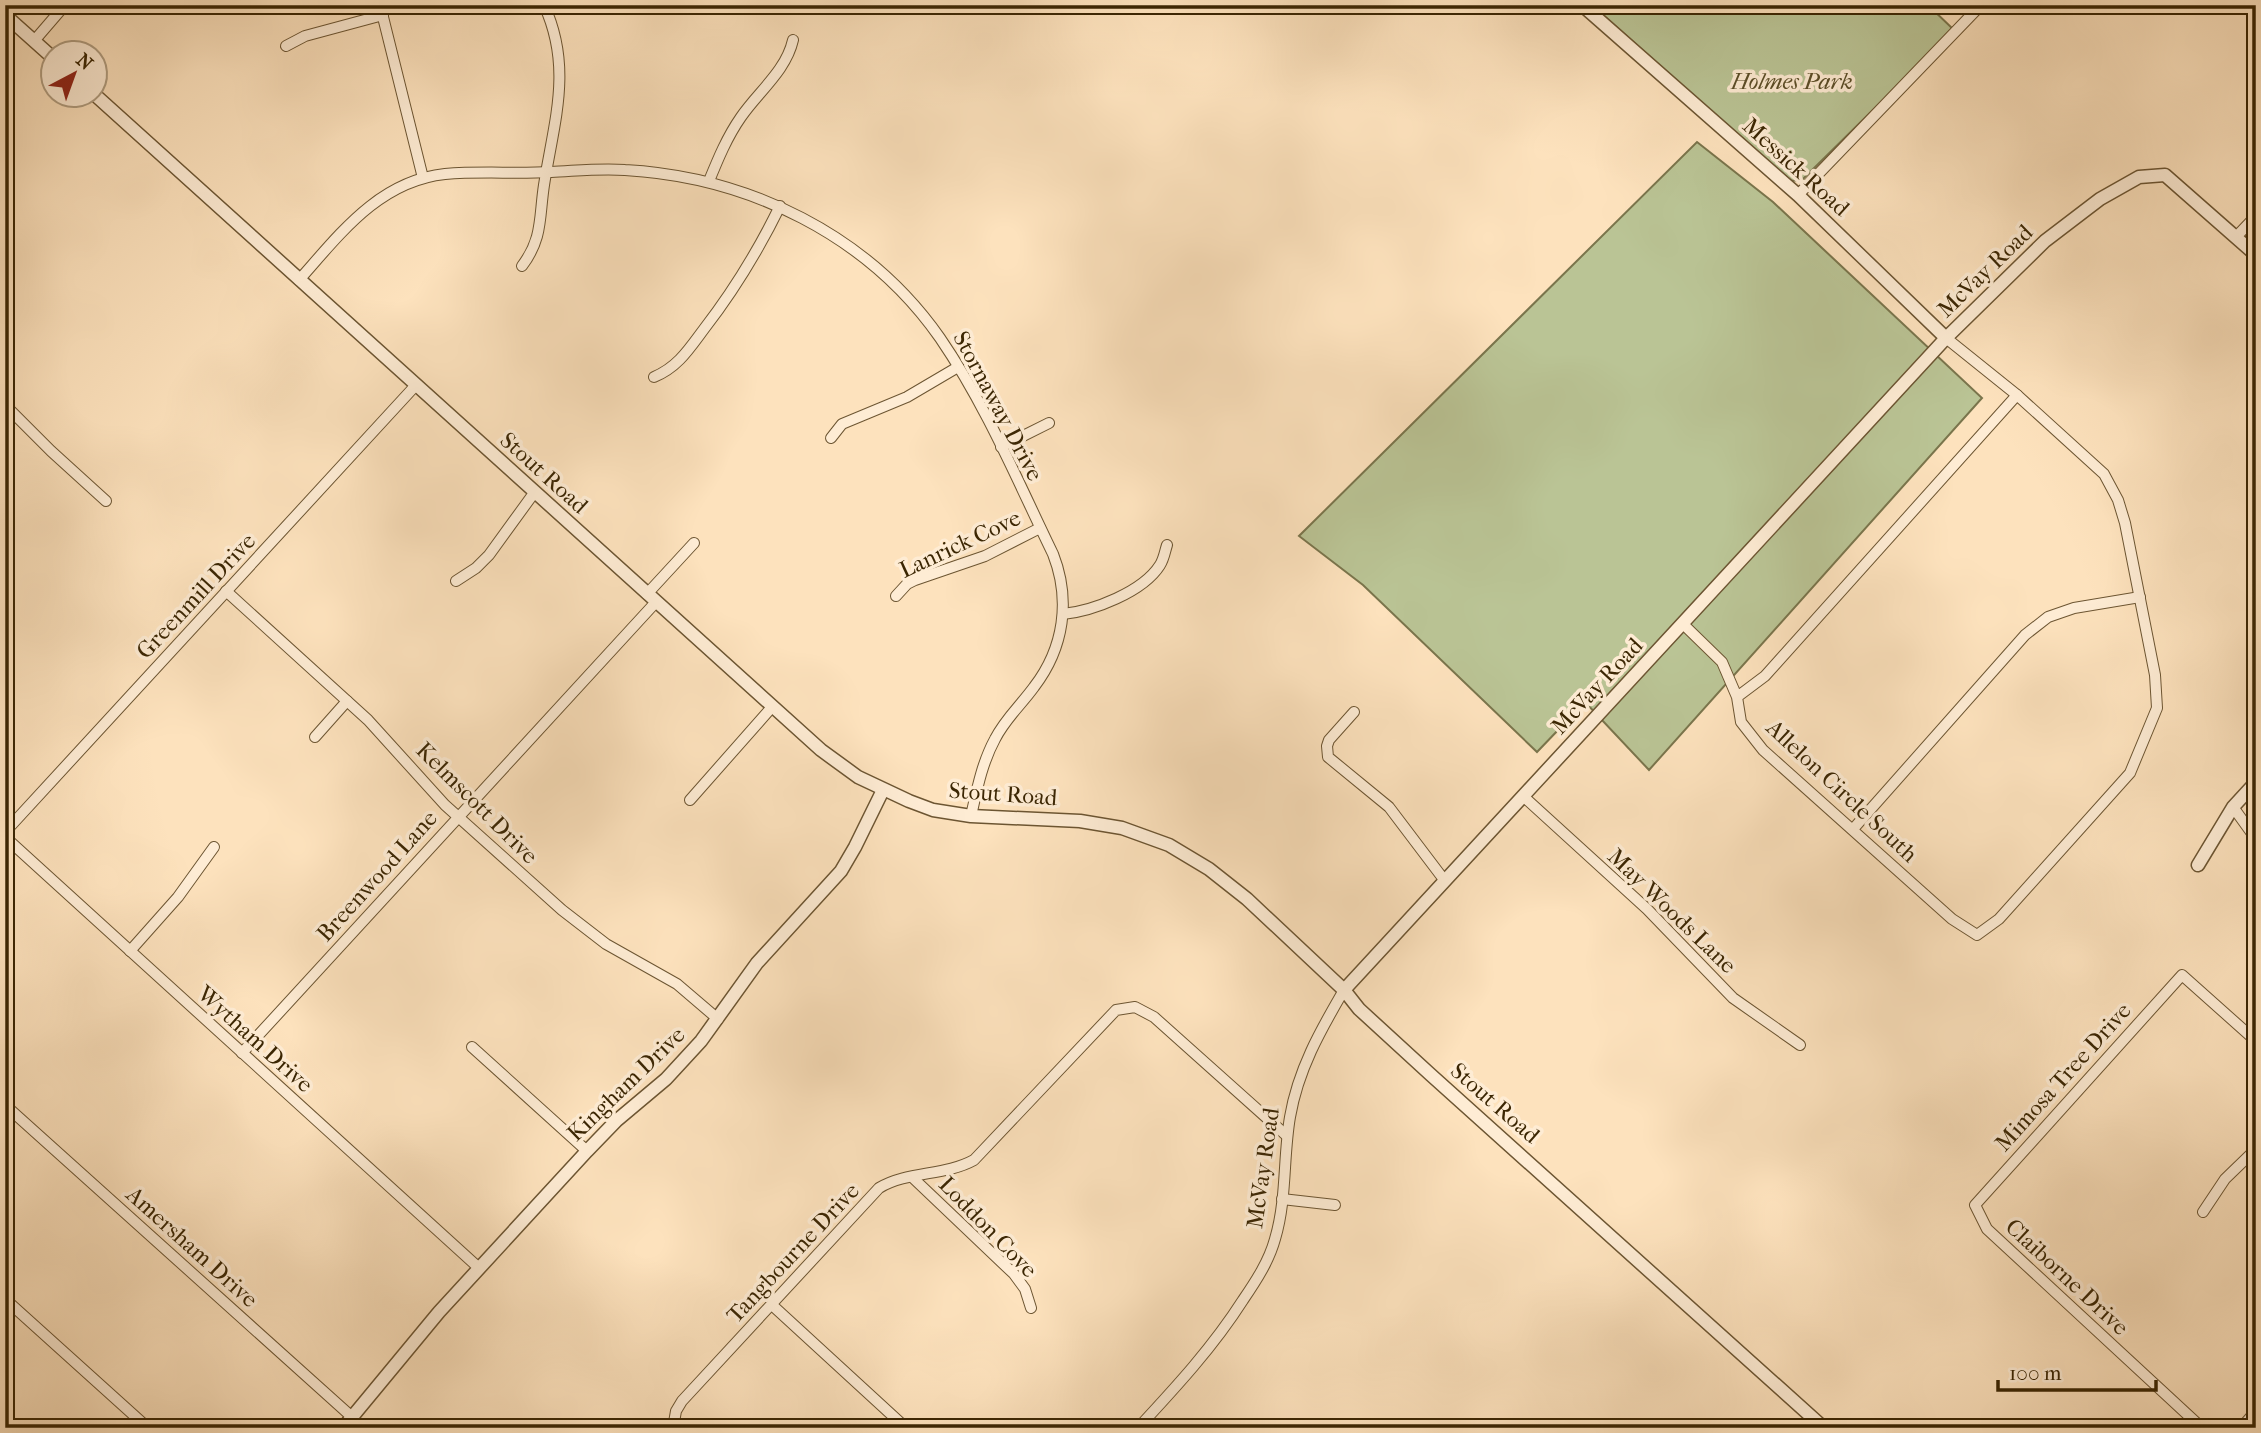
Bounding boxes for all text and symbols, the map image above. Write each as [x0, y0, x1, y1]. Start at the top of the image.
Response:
north arrow [38, 38, 108, 108]
text: N [72, 49, 98, 75]
park label: Holmes Park [1730, 68, 1853, 95]
street label: Messick Road [1737, 112, 1855, 222]
street label: McVay Road [1932, 219, 2039, 323]
street label: Stornaway Drive [947, 327, 1049, 485]
street label: Stout Road [495, 427, 594, 520]
street label: Lanrick Cove [895, 504, 1025, 584]
street label: Greenmill Drive [131, 528, 261, 664]
street label: McVay Road [1546, 632, 1649, 740]
street label: Allelon Circle South [1760, 713, 1923, 868]
street label: Kelmscott Drive [411, 737, 543, 869]
street label: Stout Road [948, 777, 1059, 811]
street label: Breenwood Lane [311, 805, 443, 947]
street label: May Woods Lane [1602, 843, 1742, 979]
street label: Wytham Drive [191, 979, 318, 1098]
street label: Mimosa Tree Drive [1989, 997, 2137, 1157]
street label: Kingham Drive [562, 1021, 690, 1147]
street label: Stout Road [1445, 1057, 1545, 1149]
street label: McVay Road [1241, 1105, 1285, 1230]
street label: Loddon Cove [933, 1171, 1043, 1283]
street label: Tangbourne Drive [721, 1177, 865, 1329]
street label: Amersham Drive [120, 1180, 263, 1313]
street label: Claiborne Drive [2000, 1213, 2134, 1341]
scale bar [1998, 1349, 2156, 1393]
text: 100 m [2009, 1361, 2062, 1385]

